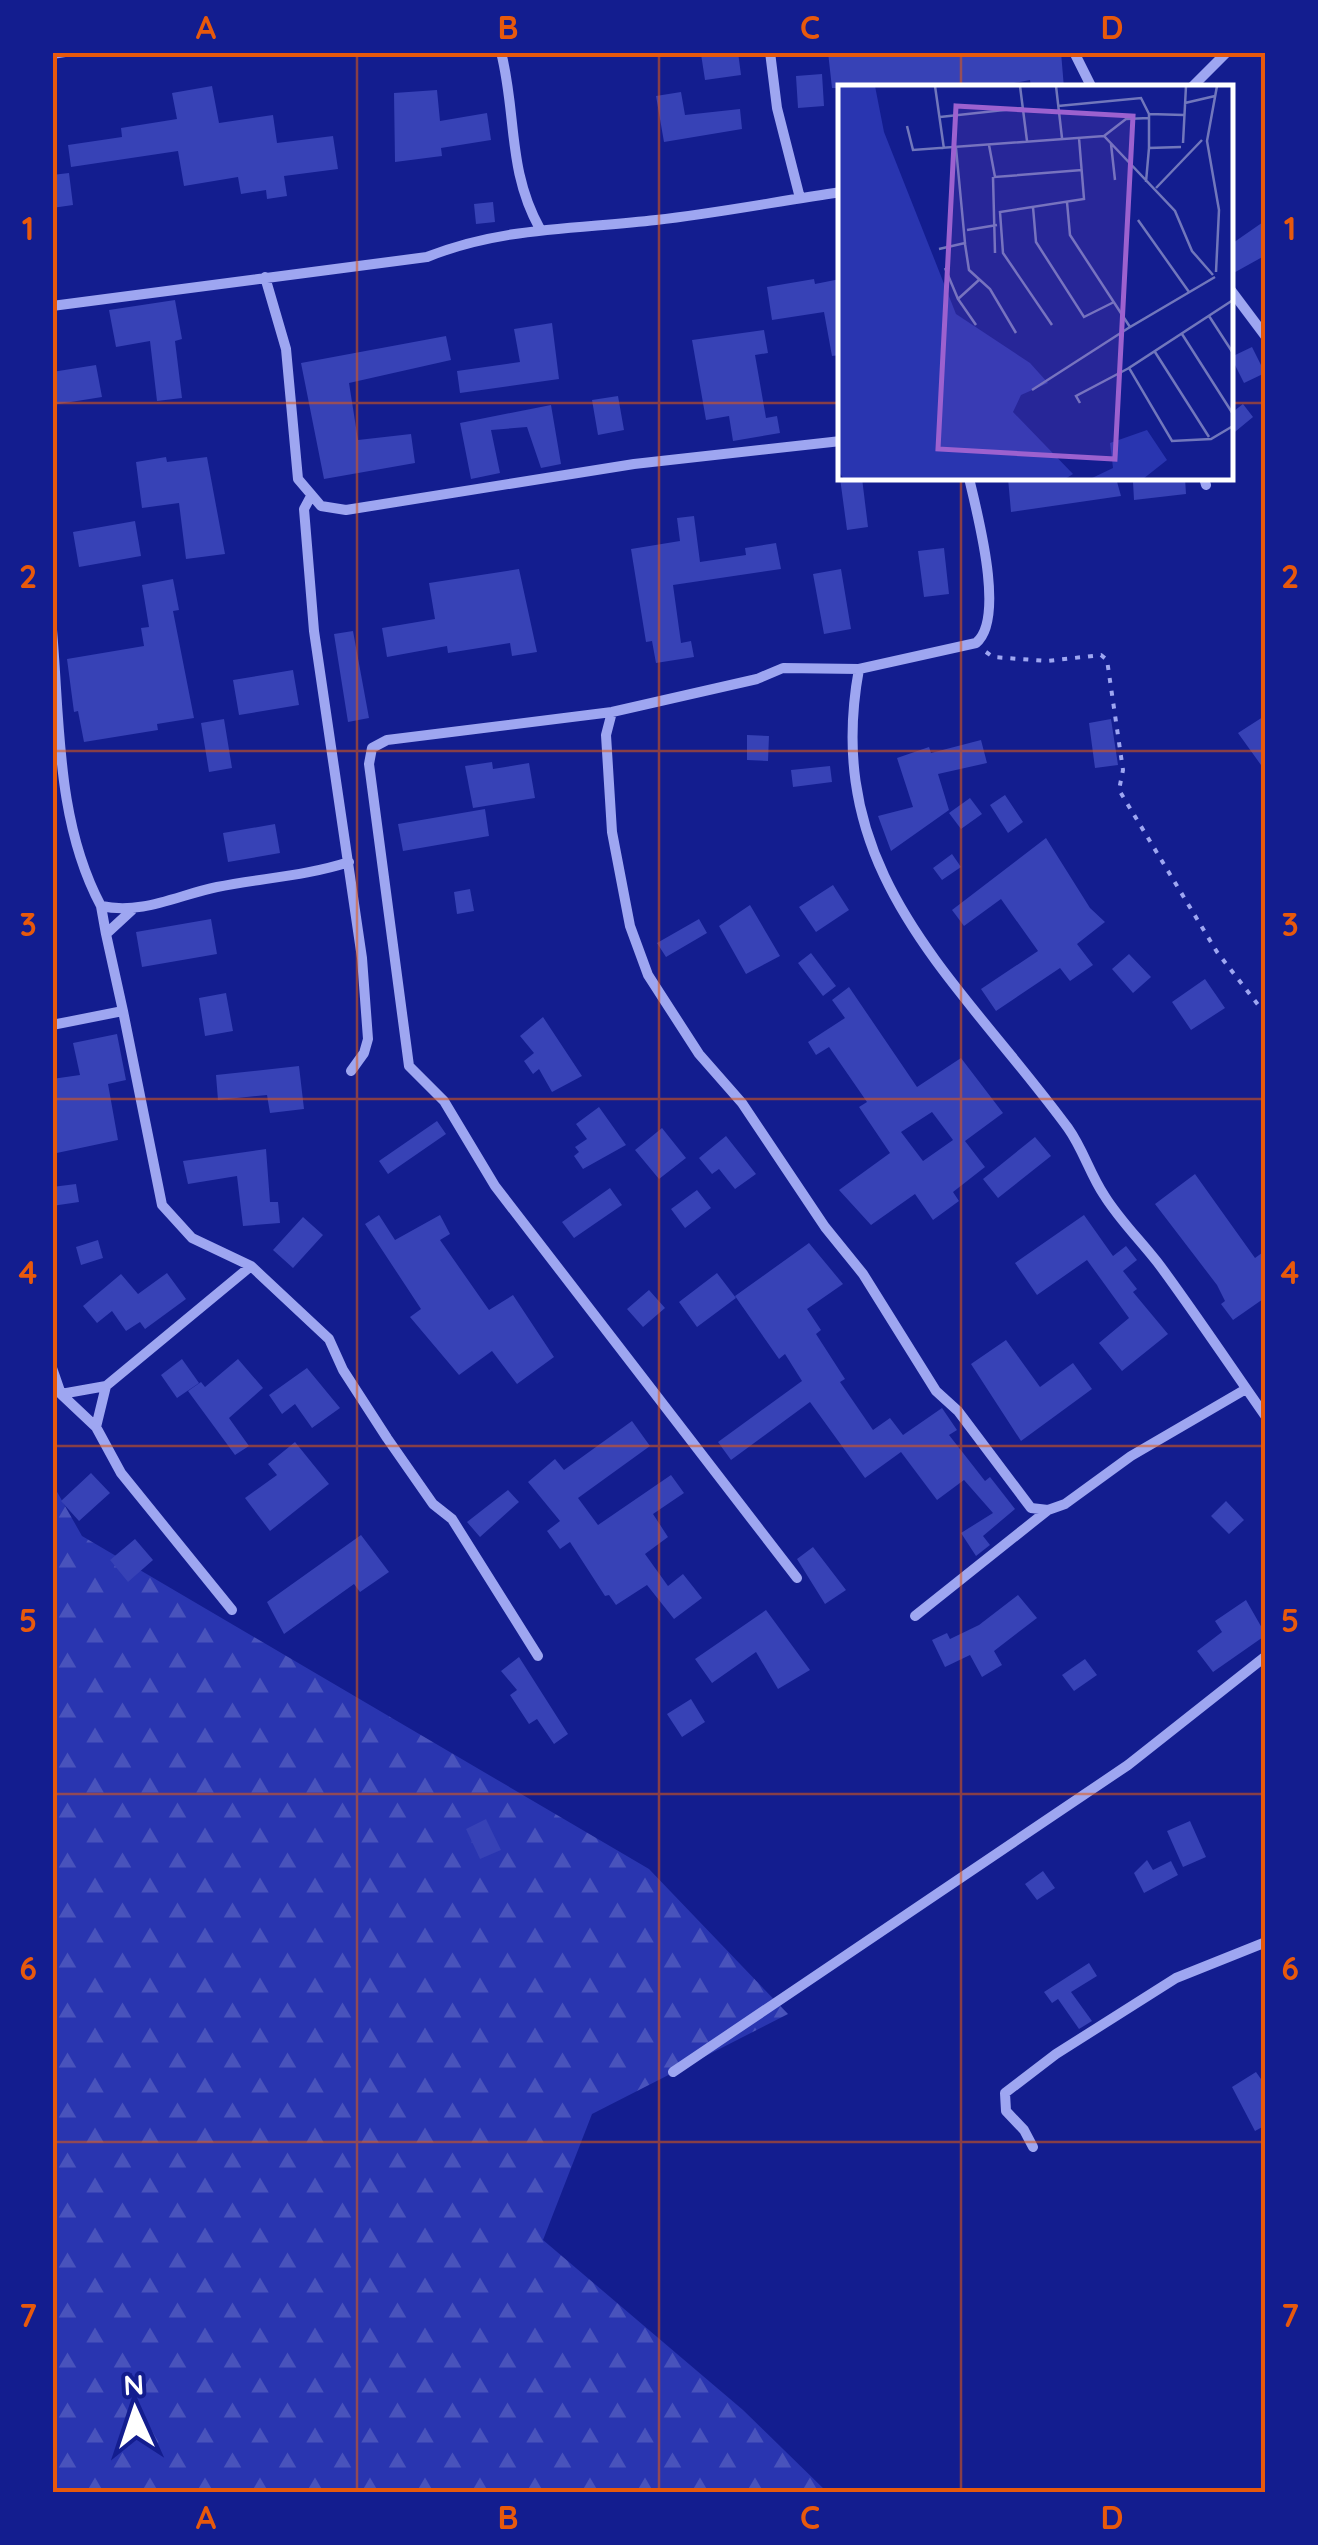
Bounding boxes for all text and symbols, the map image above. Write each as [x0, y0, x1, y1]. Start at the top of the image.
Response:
text: A [196, 7, 217, 47]
text: B [498, 7, 518, 47]
text: C [800, 7, 820, 47]
text: D [1101, 7, 1123, 47]
inset map [838, 85, 1233, 480]
text: 1 [22, 208, 34, 248]
text: 1 [1284, 208, 1296, 248]
text: 2 [19, 556, 37, 596]
text: 2 [1281, 556, 1299, 596]
text: 3 [19, 904, 37, 944]
text: 3 [1281, 904, 1299, 944]
text: 4 [19, 1252, 38, 1292]
text: 4 [1281, 1252, 1300, 1292]
text: 5 [19, 1600, 37, 1640]
text: 5 [1281, 1600, 1299, 1640]
text: 6 [19, 1948, 37, 1988]
text: 6 [1281, 1948, 1299, 1988]
text: 7 [19, 2295, 37, 2335]
text: 7 [1281, 2295, 1299, 2335]
north arrow [85, 2360, 185, 2460]
text: N [122, 2367, 145, 2403]
text: A [196, 2497, 217, 2537]
text: B [498, 2497, 518, 2537]
text: C [800, 2497, 820, 2537]
text: D [1101, 2497, 1123, 2537]

